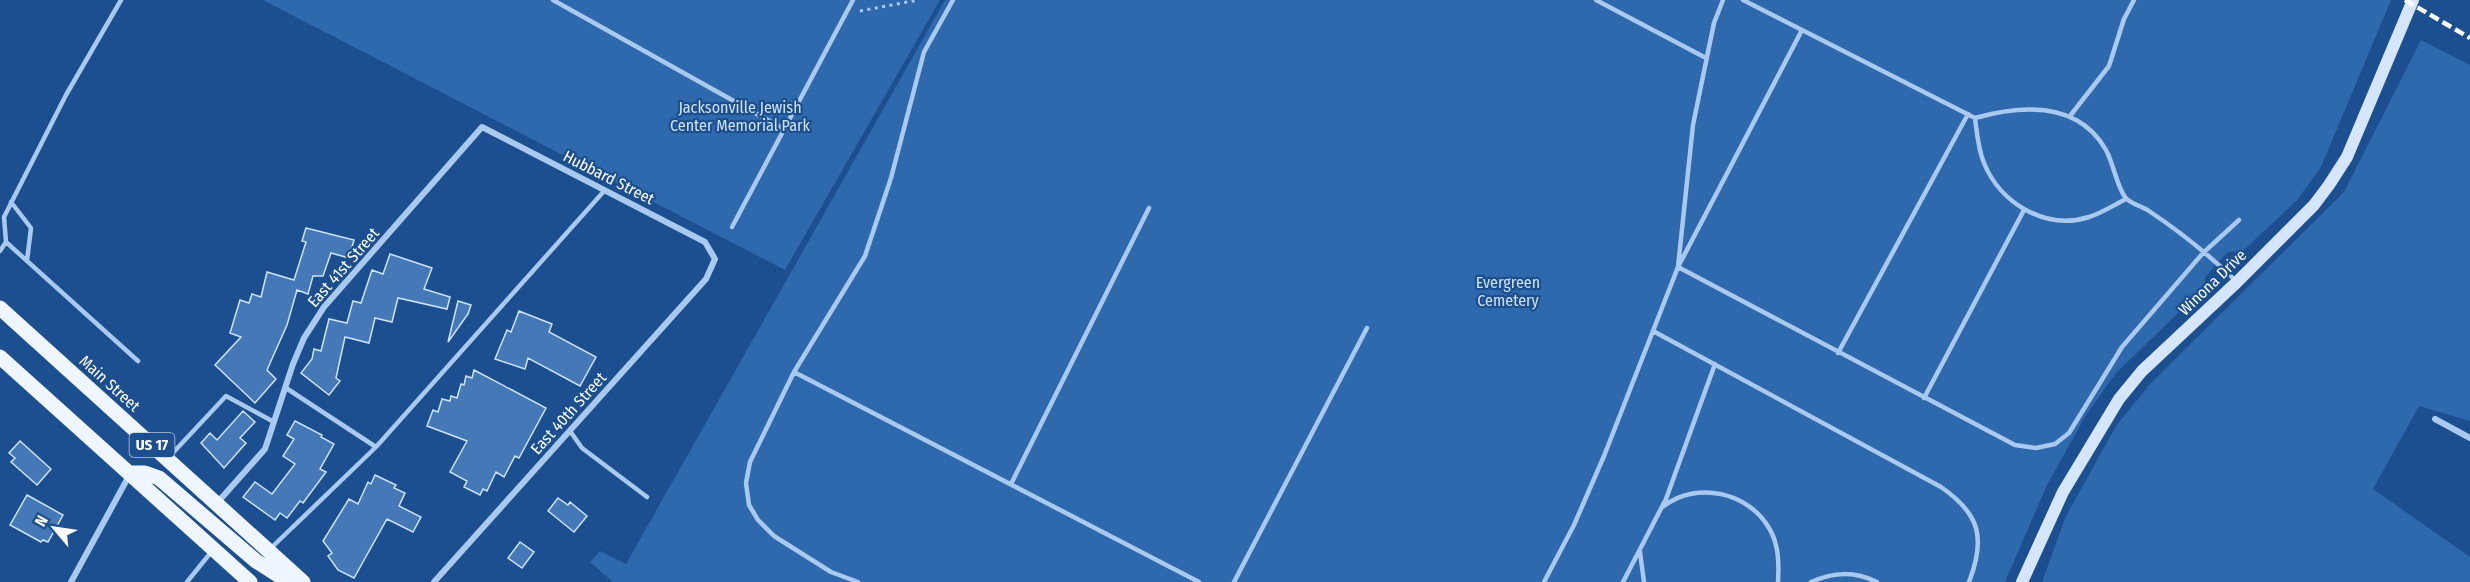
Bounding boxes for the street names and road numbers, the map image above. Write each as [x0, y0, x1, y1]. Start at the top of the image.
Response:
street label: Hubbard Street [560, 146, 658, 209]
street label: East 41st Street [304, 223, 384, 311]
street label: Winona Drive [2175, 245, 2250, 319]
street label: Main Street [76, 351, 144, 416]
street label: East 40th Street [527, 368, 611, 458]
road number: US 17 [130, 433, 174, 457]

